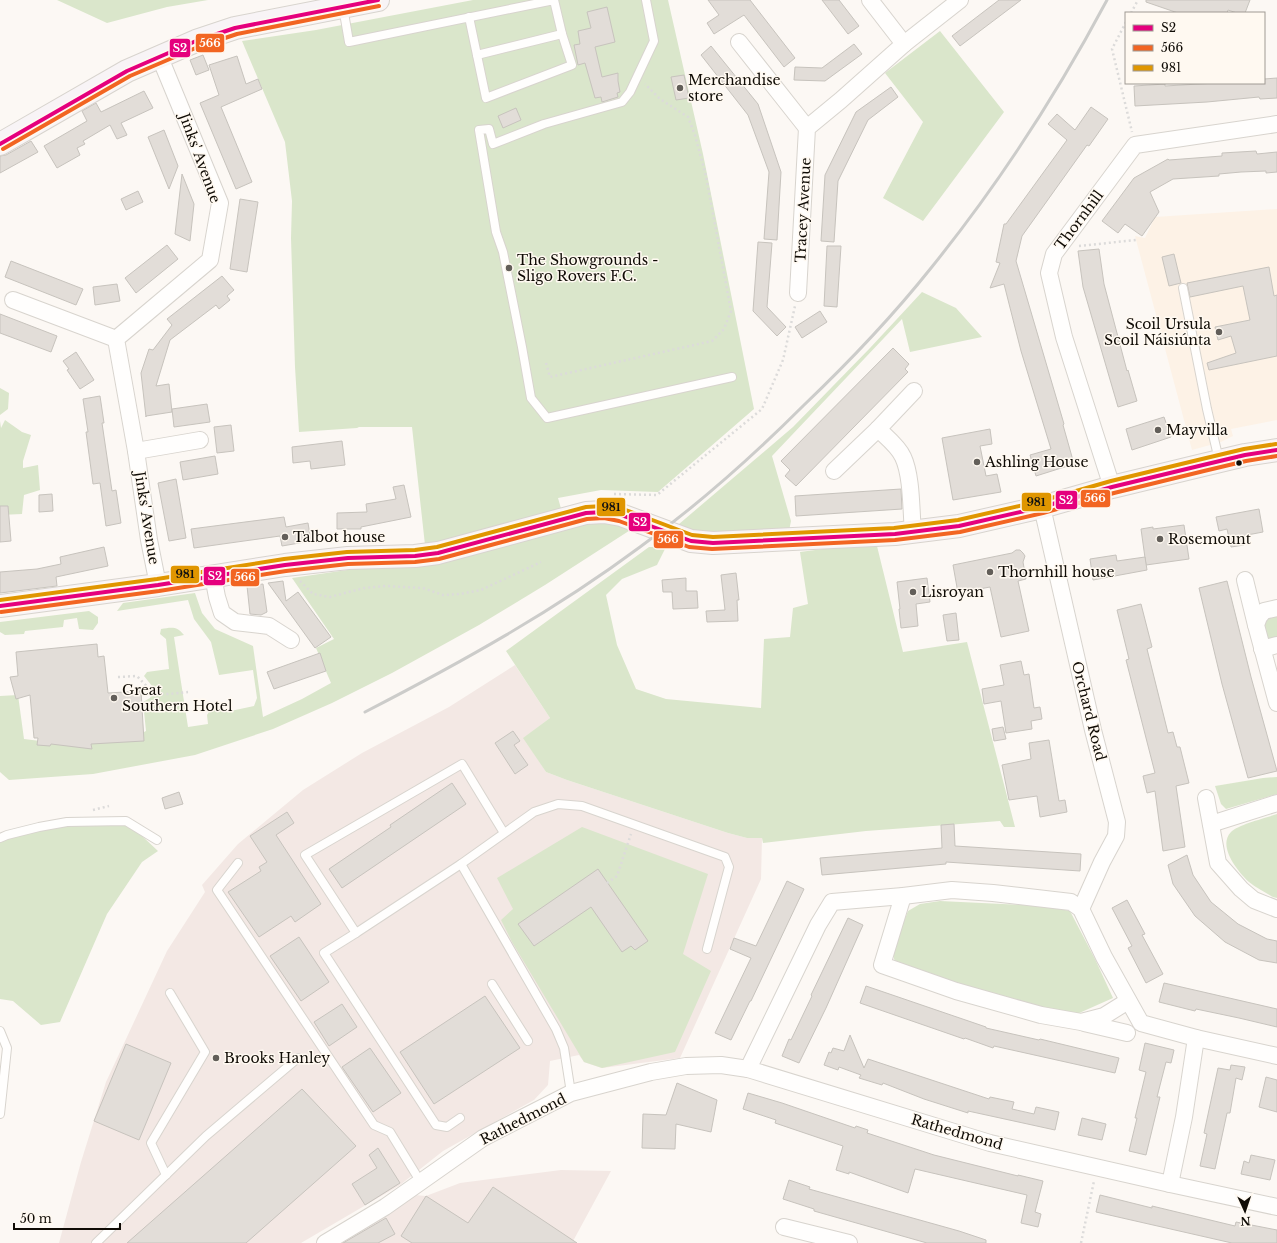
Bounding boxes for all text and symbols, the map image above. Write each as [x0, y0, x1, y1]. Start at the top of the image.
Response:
legend [1125, 12, 1265, 84]
text: S2 [1161, 20, 1176, 35]
line badge: 566 [195, 33, 225, 53]
text: 566 [199, 36, 221, 50]
line badge: S2 [169, 38, 191, 58]
text: 566 [1161, 40, 1184, 55]
text: S2 [173, 41, 187, 55]
text: 981 [1161, 60, 1181, 75]
place label: Merchandise store [688, 71, 781, 105]
marker: Merchandise store [675, 83, 685, 93]
street label: Jinks' Avenue [175, 109, 225, 205]
street label: Tracey Avenue [791, 157, 815, 263]
street label: Thornhill [1051, 186, 1107, 253]
place label: The Showgrounds - Sligo Rovers F.C. [517, 251, 659, 285]
marker: The Showgrounds - Sligo Rovers F.C. [504, 263, 514, 273]
place label: Scoil Ursula Scoil Náisiúnta [1104, 315, 1211, 349]
marker: Scoil Ursula Scoil Náisiúnta [1214, 327, 1224, 337]
place label: Mayvilla [1166, 421, 1228, 439]
marker: Mayvilla [1153, 425, 1163, 435]
place label: Ashling House [984, 453, 1089, 471]
marker: Ashling House [972, 457, 982, 467]
unlabelled marker [1234, 458, 1244, 468]
street label: Jinks' Avenue [130, 468, 163, 566]
line badge: 566 [1080, 489, 1111, 508]
line badge: S2 [1055, 490, 1078, 510]
text: 566 [1084, 491, 1106, 505]
line badge: 981 [1021, 492, 1052, 512]
text: S2 [1059, 493, 1073, 507]
text: 981 [1026, 495, 1046, 509]
line badge: 981 [596, 497, 626, 517]
text: 981 [601, 500, 621, 514]
line badge: S2 [628, 512, 651, 532]
text: S2 [633, 515, 647, 529]
place label: Talbot house [293, 528, 385, 546]
line badge: 566 [653, 530, 684, 549]
place label: Rosemount [1168, 530, 1252, 548]
marker: Talbot house [280, 532, 290, 542]
text: 566 [657, 532, 679, 546]
marker: Rosemount [1155, 534, 1165, 544]
place label: Thornhill house [998, 563, 1114, 581]
line badge: 981 [170, 565, 200, 584]
line badge: S2 [203, 566, 226, 586]
text: 981 [175, 567, 195, 581]
marker: Thornhill house [985, 567, 995, 577]
line badge: 566 [230, 568, 260, 587]
text: S2 [208, 569, 222, 583]
text: 566 [234, 570, 256, 584]
place label: Lisroyan [921, 583, 984, 601]
marker: Lisroyan [908, 587, 918, 597]
street label: Orchard Road [1068, 659, 1110, 763]
place label: Great Southern Hotel [122, 681, 233, 715]
marker: Great Southern Hotel [109, 693, 119, 703]
place label: Brooks Hanley [224, 1049, 330, 1067]
marker: Brooks Hanley [211, 1053, 221, 1063]
street label: Rathedmond [477, 1089, 570, 1148]
street label: Rathedmond [909, 1110, 1005, 1154]
north arrow [1225, 1191, 1265, 1231]
scale bar [14, 1205, 120, 1231]
text: 50 m [20, 1211, 52, 1226]
text: N [1239, 1214, 1251, 1228]

